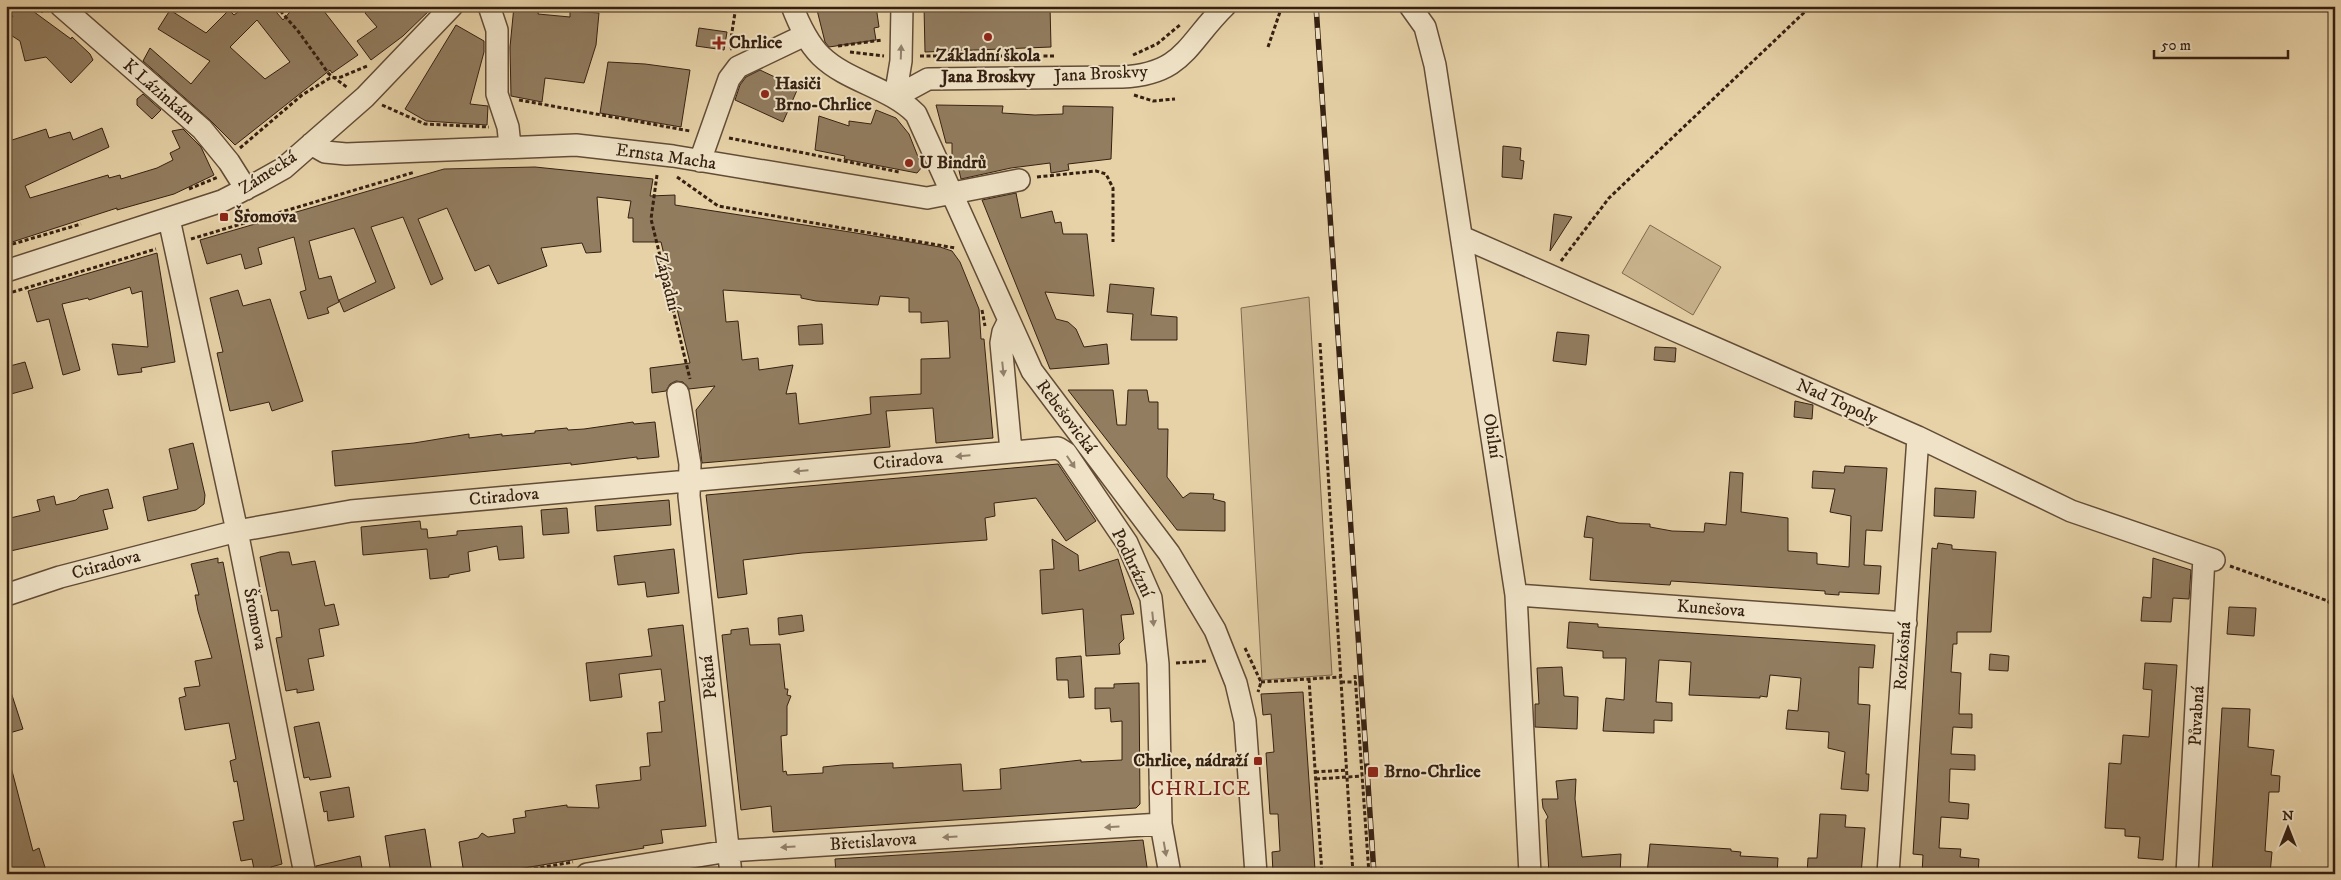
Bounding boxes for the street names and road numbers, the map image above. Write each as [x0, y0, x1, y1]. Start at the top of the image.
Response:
street label: K Lázinkám [118, 54, 200, 130]
street label: Jana Broskvy [1052, 61, 1149, 88]
street label: Ernsta Macha [614, 139, 718, 175]
street label: Zámecká [235, 146, 301, 200]
street label: Západní [649, 251, 685, 315]
street label: Nad Topoly [1793, 374, 1882, 430]
street label: Rebešovická [1031, 376, 1101, 459]
street label: Obilní [1478, 412, 1507, 461]
street label: Ctiradova [872, 447, 944, 475]
street label: Ctiradova [468, 483, 540, 511]
street label: Podhrázní [1106, 525, 1159, 602]
street label: Ctiradova [69, 545, 143, 585]
street label: Šromova [238, 586, 273, 652]
street label: Kunešova [1676, 596, 1746, 622]
street label: Rozkošná [1890, 620, 1916, 691]
street label: Pěkná [696, 654, 722, 700]
street label: Půvabná [2184, 685, 2210, 747]
street label: Břetislavova [829, 828, 918, 856]

